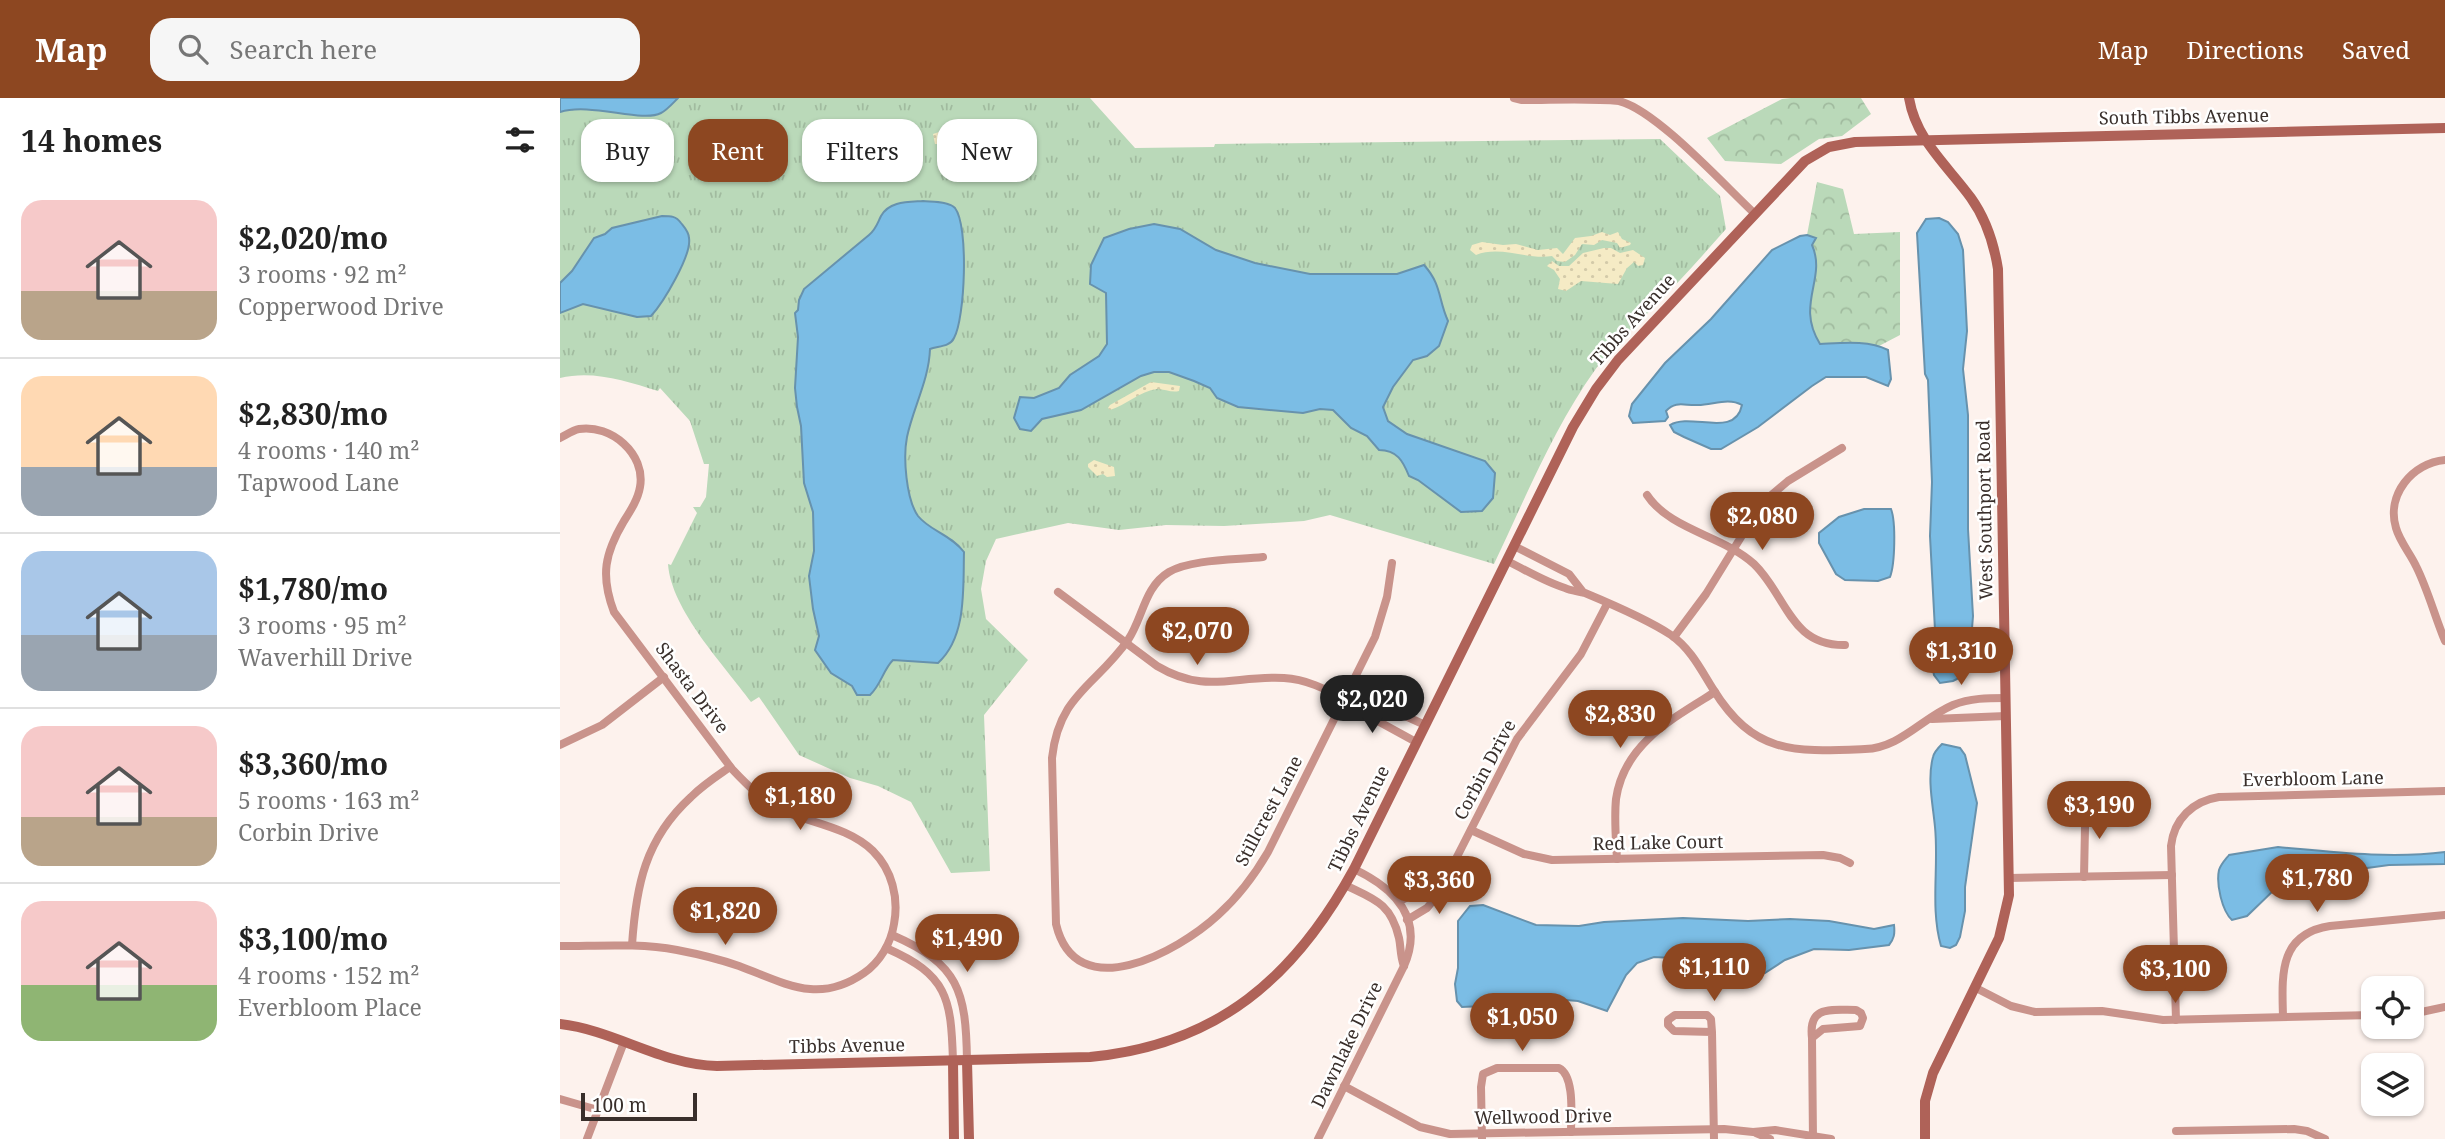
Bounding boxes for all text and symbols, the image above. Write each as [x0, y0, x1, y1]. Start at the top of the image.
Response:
search box [150, 18, 640, 81]
text: Map [35, 27, 108, 72]
icon: search [174, 30, 212, 68]
text: Search here [230, 31, 377, 67]
text: Map [2098, 33, 2149, 66]
text: Directions [2187, 33, 2304, 66]
text: Saved [2342, 33, 2410, 66]
street label: South Tibbs Avenue [2099, 103, 2269, 129]
chip: Buy [581, 119, 674, 182]
chip: Rent [688, 119, 788, 182]
chip: Filters [802, 119, 923, 182]
chip: New [937, 119, 1037, 182]
text: 14 homes [21, 120, 162, 161]
icon: filters [501, 121, 539, 159]
text: $2,020/mo [238, 217, 388, 258]
icon: home [77, 228, 161, 312]
text: 3 rooms · 92 m² [238, 258, 407, 290]
street label: Tibbs Avenue [1585, 268, 1680, 370]
text: Copperwood Drive [238, 290, 444, 322]
text: $2,830/mo [238, 393, 388, 434]
icon: home [77, 404, 161, 488]
street label: West Southport Road [1970, 420, 1998, 600]
text: 4 rooms · 140 m² [238, 434, 420, 466]
text: Tapwood Lane [238, 466, 399, 498]
pin: $2,080 [1705, 492, 1819, 552]
text: $2,080 [1726, 499, 1798, 531]
text: $1,780/mo [238, 568, 388, 609]
icon: home [77, 579, 161, 663]
pin: $2,070 [1140, 608, 1254, 667]
text: 3 rooms · 95 m² [238, 609, 407, 641]
text: $2,070 [1161, 614, 1233, 646]
pin: $1,310 [1904, 628, 2018, 687]
text: $1,310 [1925, 634, 1997, 666]
street label: Shasta Drive [651, 637, 735, 738]
text: Waverhill Drive [238, 641, 413, 673]
pin: $2,020 [1315, 676, 1429, 735]
text: $2,020 [1336, 682, 1408, 714]
pin: $2,830 [1563, 690, 1677, 750]
text: $2,830 [1584, 697, 1656, 729]
street label: Corbin Drive [1448, 715, 1521, 824]
text: $3,360/mo [238, 743, 388, 784]
street label: Stillcrest Lane [1229, 751, 1307, 870]
icon: home [77, 754, 161, 838]
street label: Tibbs Avenue [1322, 761, 1394, 876]
street label: Everbloom Lane [2242, 765, 2384, 791]
pin: $1,180 [743, 772, 857, 832]
text: $1,180 [764, 779, 836, 811]
pin: $3,190 [2042, 782, 2156, 841]
text: 5 rooms · 163 m² [238, 784, 420, 816]
text: $3,190 [2063, 788, 2135, 820]
text: Corbin Drive [238, 816, 379, 848]
street label: Red Lake Court [1592, 829, 1724, 855]
pin: $1,780 [2260, 854, 2374, 914]
pin: $3,360 [1382, 856, 1496, 916]
text: $1,780 [2281, 861, 2353, 893]
text: $3,360 [1403, 863, 1475, 895]
pin: $1,820 [668, 888, 782, 947]
text: $1,820 [689, 894, 761, 926]
pin: $1,490 [910, 914, 1024, 974]
text: $3,100/mo [238, 918, 388, 959]
text: $1,490 [931, 921, 1003, 953]
icon: home [77, 929, 161, 1013]
pin: $1,110 [1657, 944, 1771, 1003]
pin: $3,100 [2118, 946, 2232, 1005]
text: $1,110 [1678, 950, 1750, 982]
text: $3,100 [2139, 952, 2211, 984]
text: 4 rooms · 152 m² [238, 959, 420, 991]
map controls [2361, 976, 2424, 1116]
button: locate [2361, 976, 2424, 1039]
street label: Dawnlake Drive [1305, 977, 1387, 1112]
text: Everbloom Place [238, 991, 422, 1023]
pin: $1,050 [1465, 993, 1579, 1053]
text: $1,050 [1486, 1000, 1558, 1032]
street label: Tibbs Avenue [789, 1032, 905, 1058]
button: layers [2361, 1053, 2424, 1116]
scale bar [581, 1090, 696, 1122]
text: 100 m [592, 1092, 647, 1118]
street label: Wellwood Drive [1474, 1103, 1612, 1129]

